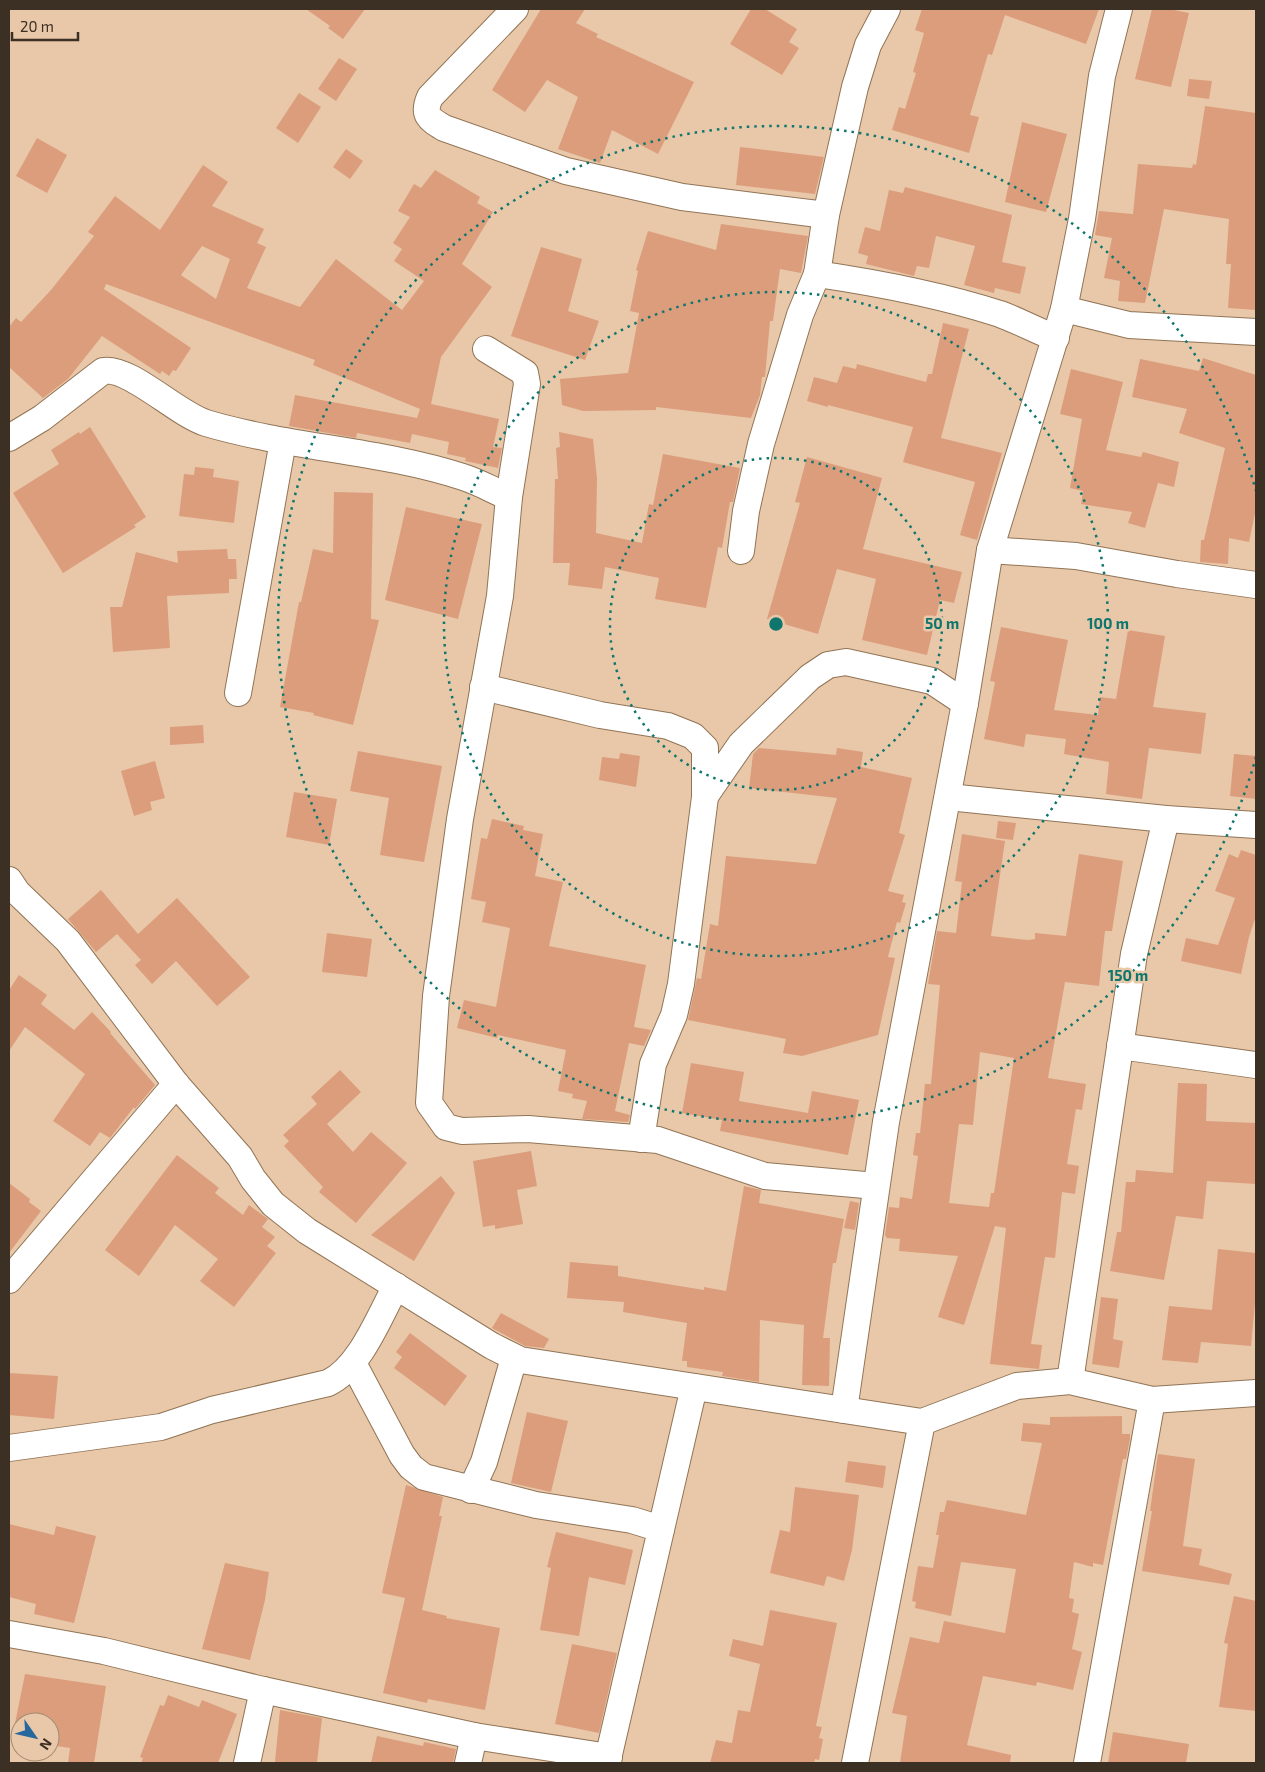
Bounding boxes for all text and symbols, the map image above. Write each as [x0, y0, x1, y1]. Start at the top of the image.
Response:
scale bar [12, 10, 79, 42]
text: 20 m [20, 17, 54, 35]
text: 50 m [925, 614, 959, 632]
text: 100 m [1087, 614, 1129, 632]
centre of rings [767, 615, 785, 633]
text: 150 m [1108, 966, 1148, 984]
north arrow [10, 1712, 60, 1762]
text: N [36, 1736, 56, 1753]

